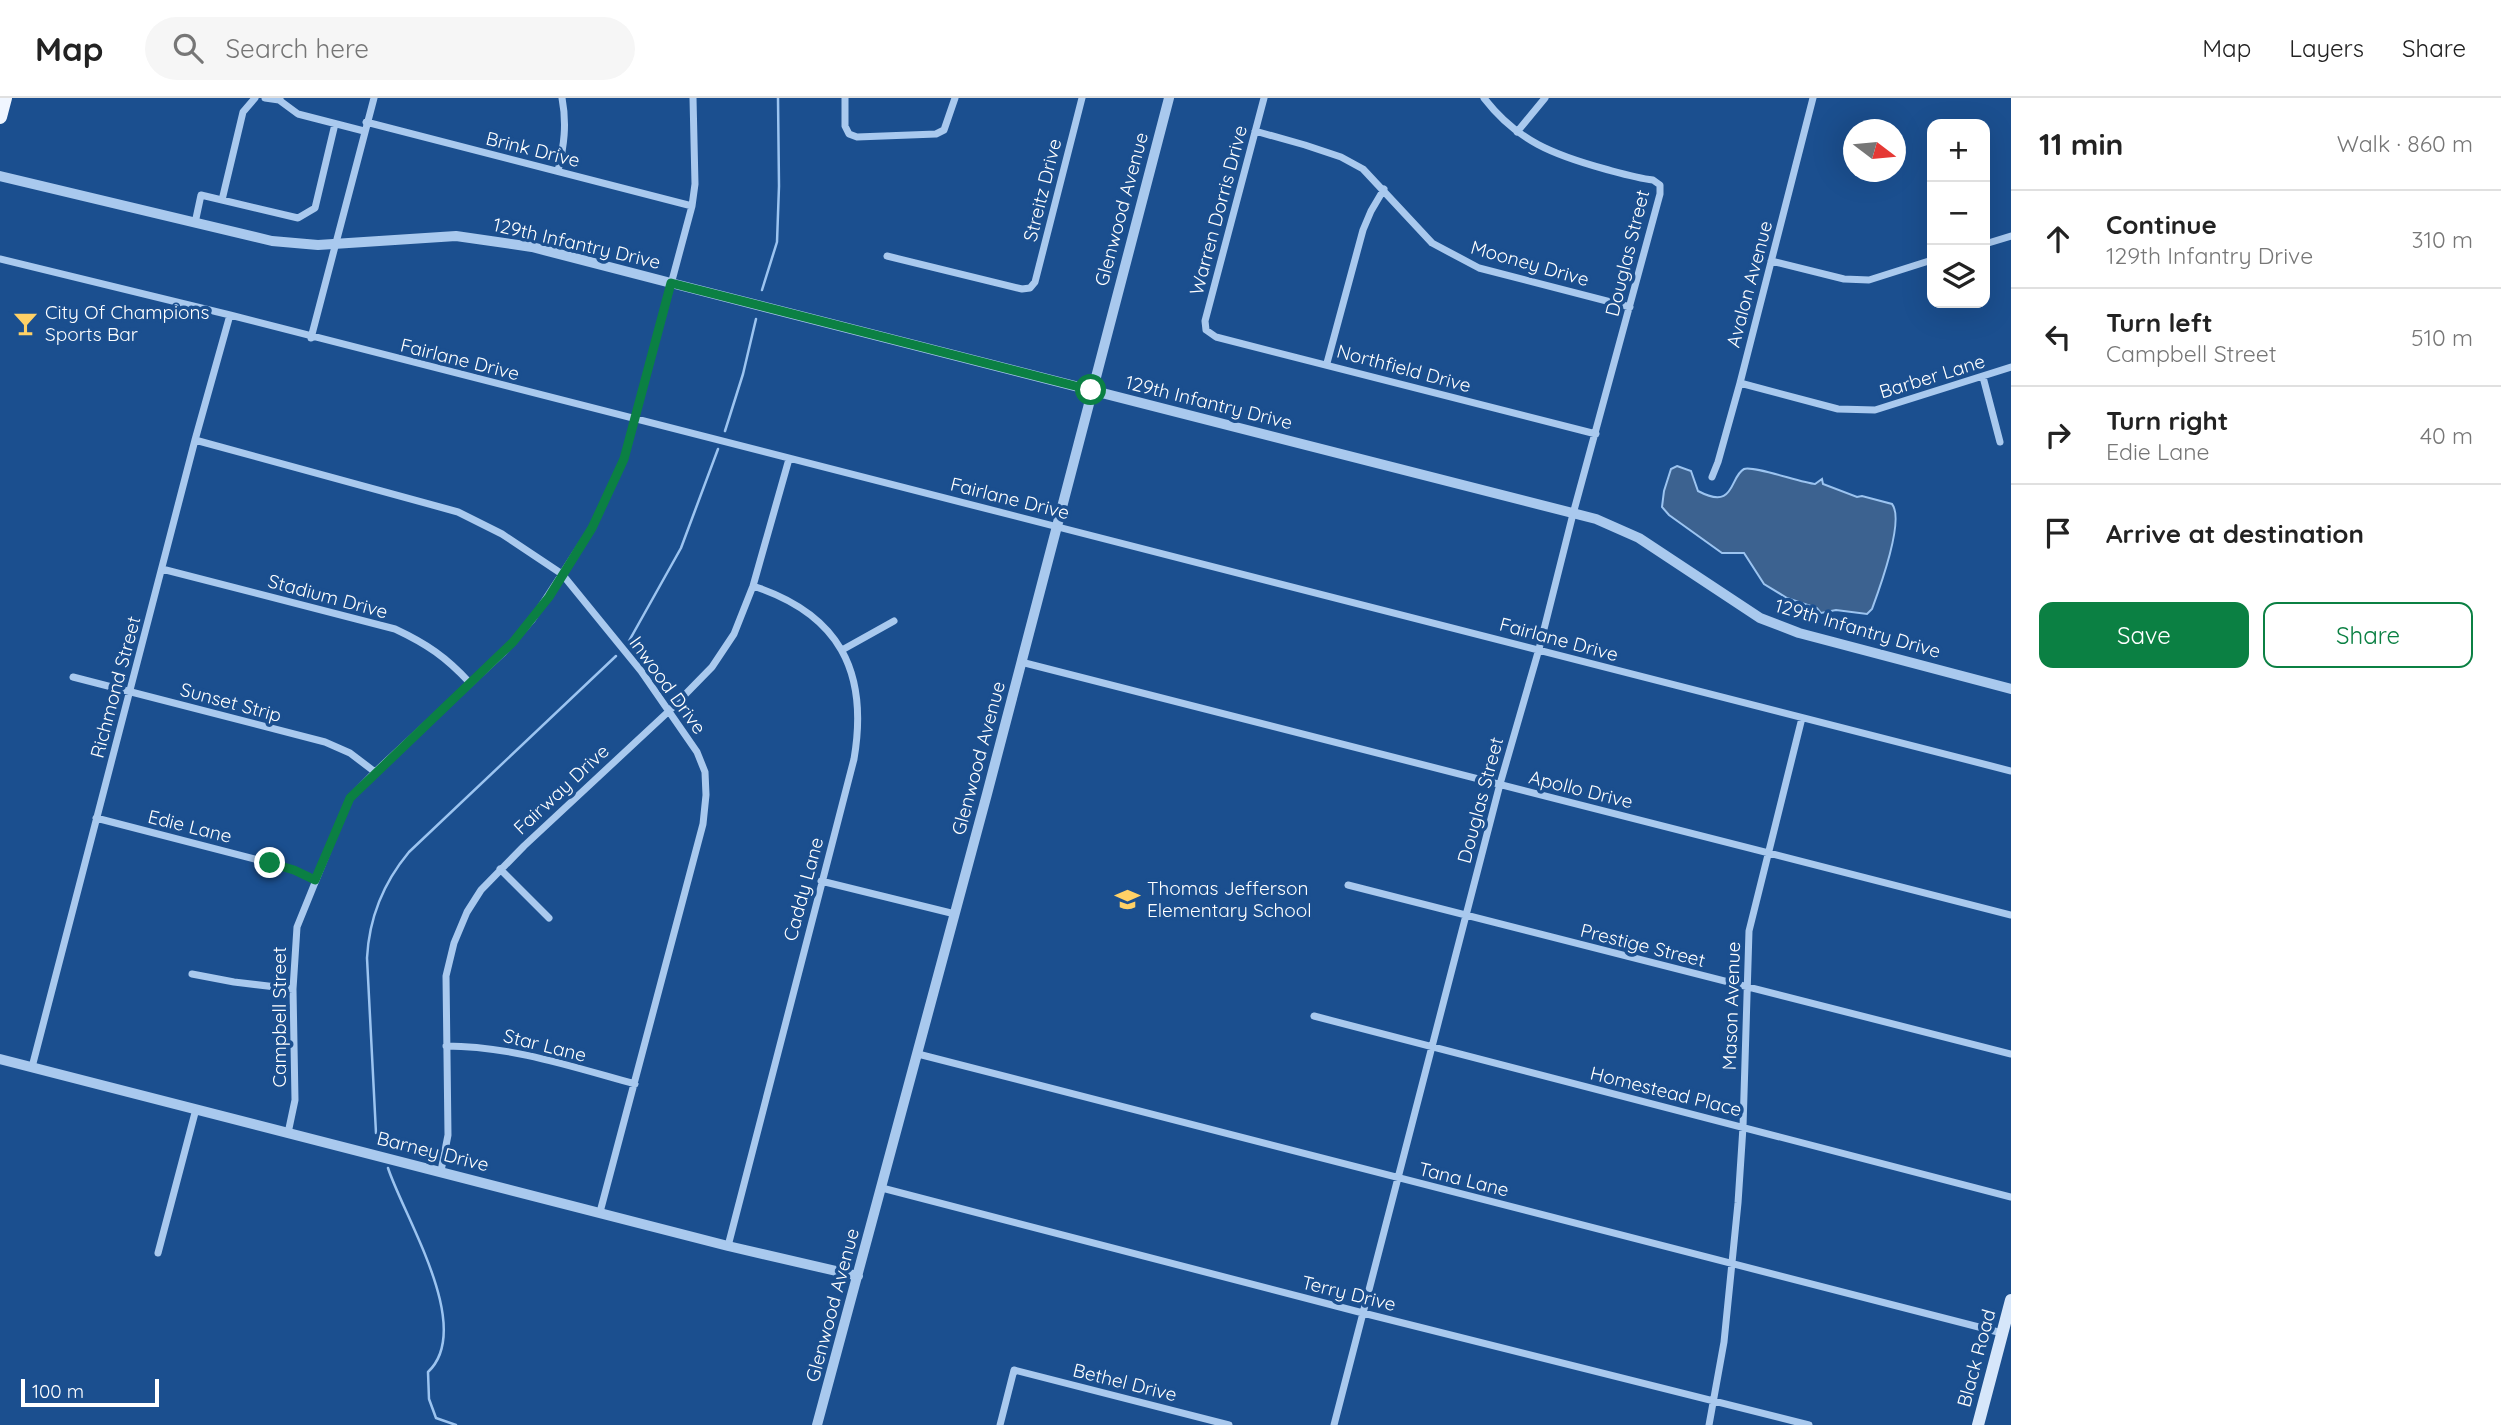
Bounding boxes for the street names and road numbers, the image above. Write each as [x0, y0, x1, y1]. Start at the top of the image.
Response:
street label: Warren Dorris Drive [1184, 123, 1252, 297]
street label: Brink Drive [484, 126, 582, 172]
street label: Glenwood Avenue [1089, 130, 1153, 288]
street label: Streitz Drive [1018, 136, 1066, 244]
street label: Douglas Street [1600, 187, 1654, 319]
street label: 129th Infantry Drive [491, 212, 663, 274]
street label: Avalon Avenue [1721, 218, 1777, 350]
street label: Mooney Drive [1468, 235, 1592, 291]
street label: Fairlane Drive [398, 333, 522, 385]
street label: Northfield Drive [1334, 339, 1474, 397]
street label: Barber Lane [1876, 349, 1988, 403]
street label: 129th Infantry Drive [1123, 370, 1295, 434]
street label: Fairlane Drive [948, 472, 1072, 524]
street label: Stadium Drive [265, 568, 391, 624]
street label: 129th Infantry Drive [1772, 593, 1944, 663]
street label: Fairlane Drive [1497, 612, 1621, 666]
street label: Richmond Street [85, 613, 145, 761]
street label: Inwood Drive [624, 631, 712, 739]
street label: Sunset Strip [178, 677, 284, 727]
street label: Glenwood Avenue [946, 679, 1010, 837]
street label: Douglas Street [1452, 734, 1508, 866]
street label: Fairway Drive [508, 739, 614, 839]
street label: Apollo Drive [1527, 765, 1635, 813]
street label: Edie Lane [146, 804, 234, 848]
street label: Caddy Lane [778, 835, 828, 943]
street label: Prestige Street [1578, 918, 1708, 972]
street label: Mason Avenue [1717, 941, 1745, 1071]
street label: Campbell Street [267, 947, 291, 1087]
street label: Star Lane [501, 1023, 589, 1067]
street label: Homestead Place [1588, 1061, 1744, 1121]
street label: Barney Drive [375, 1126, 491, 1176]
street label: Tana Lane [1416, 1156, 1512, 1202]
street label: Glenwood Avenue [800, 1226, 864, 1384]
street label: Terry Drive [1299, 1270, 1399, 1316]
street label: Black Road [1951, 1306, 2001, 1410]
street label: Bethel Drive [1071, 1357, 1179, 1407]

